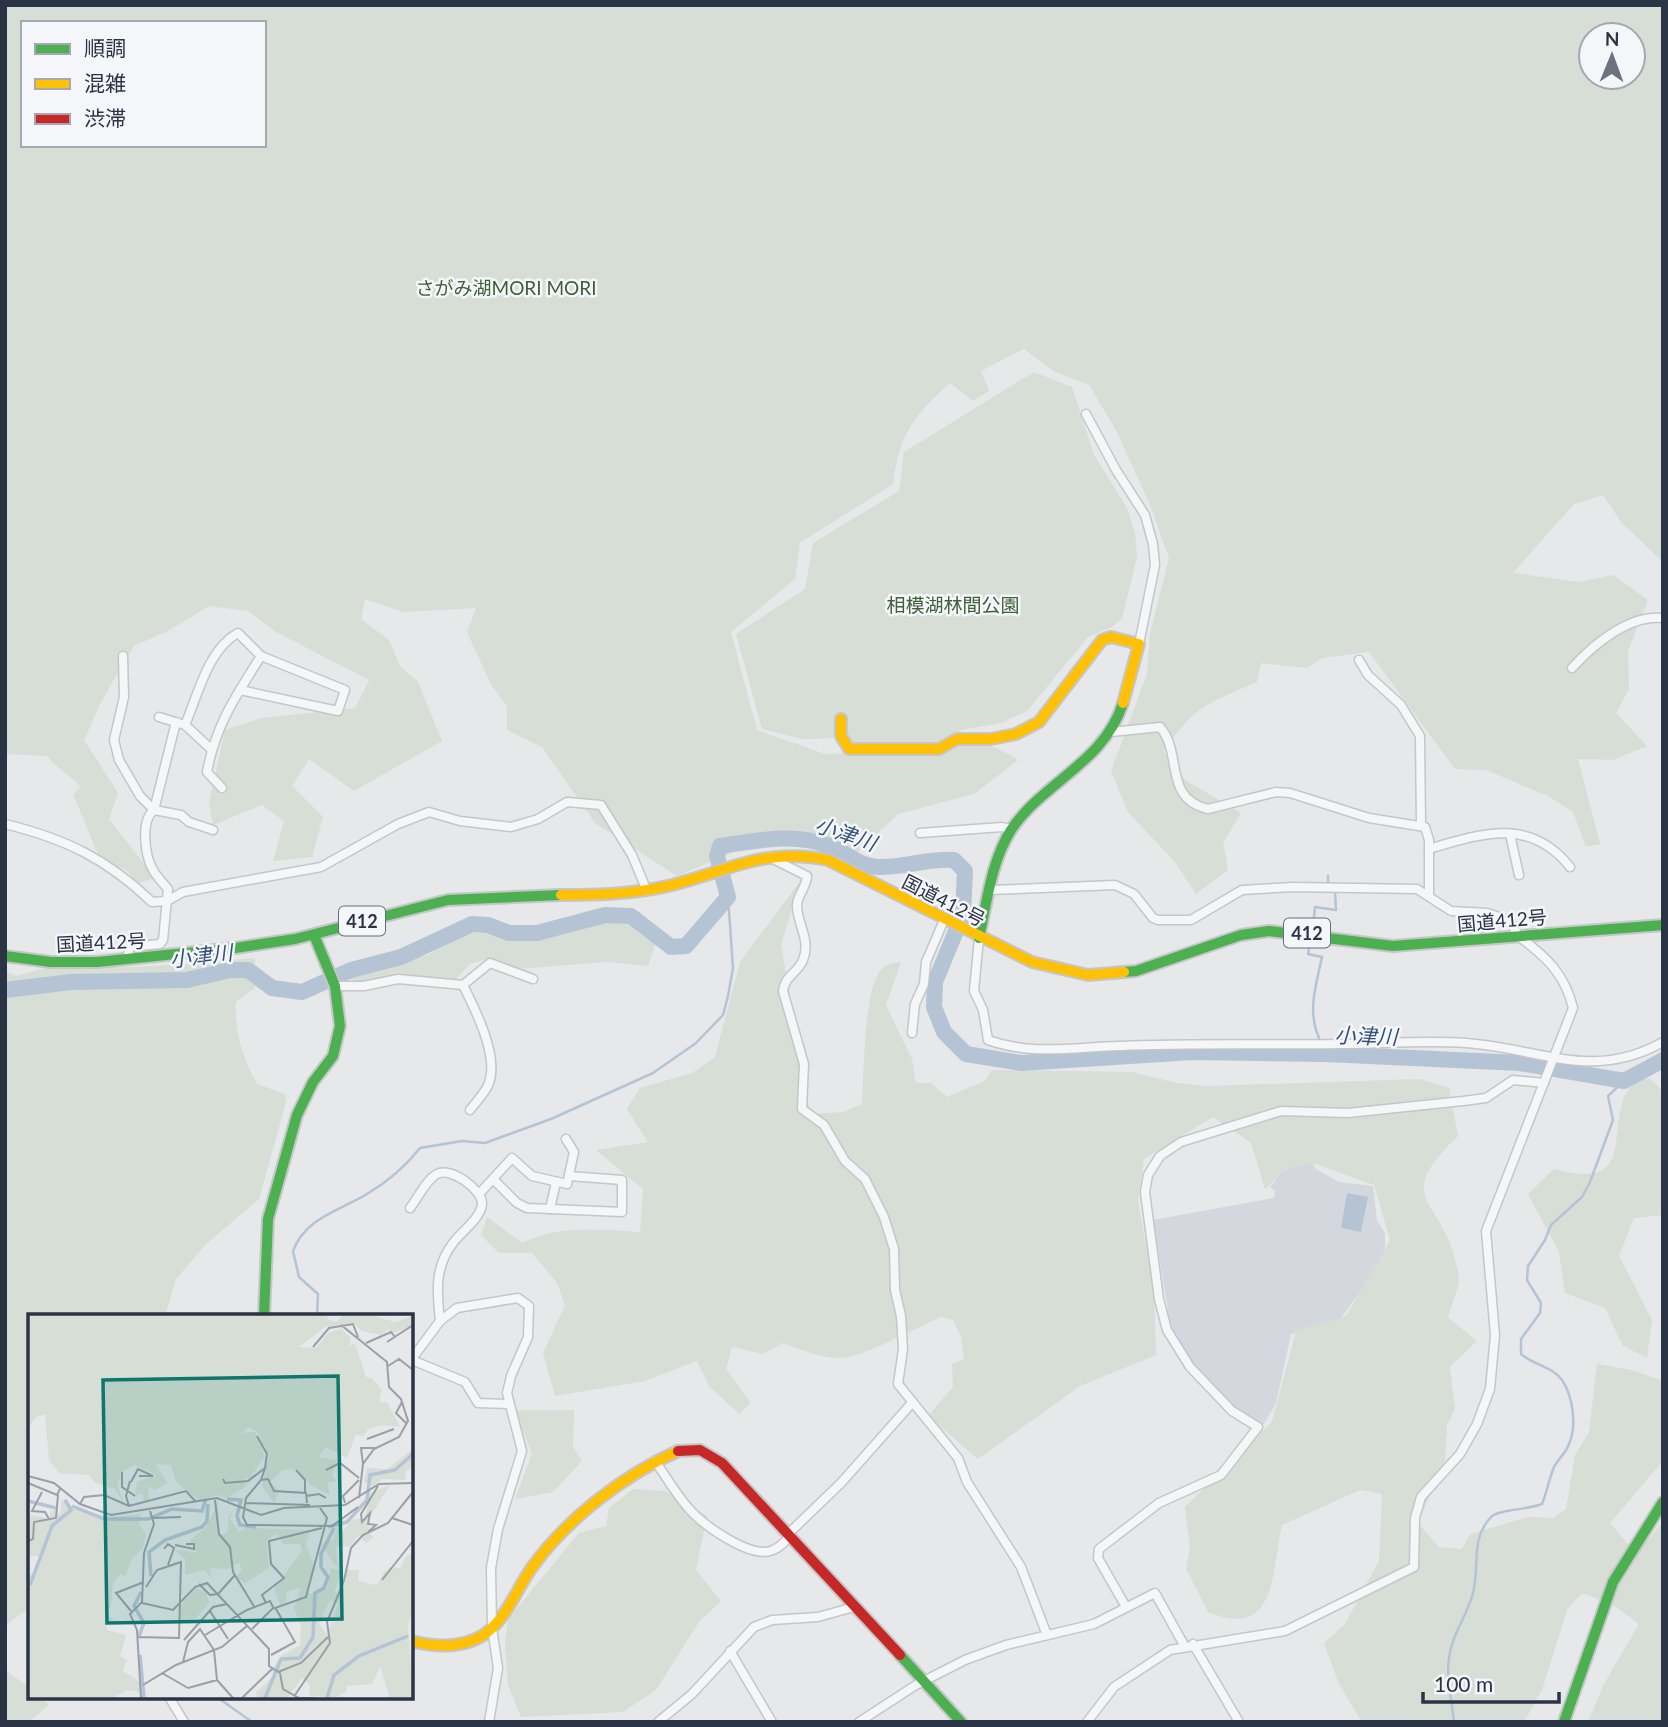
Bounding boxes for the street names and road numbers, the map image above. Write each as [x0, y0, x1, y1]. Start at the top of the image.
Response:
street label: 国道412号 [899, 869, 989, 931]
street label: 国道412号 [1456, 905, 1548, 935]
road number: 412 [339, 906, 385, 936]
road number: 412 [1284, 918, 1330, 948]
street label: 国道412号 [55, 928, 147, 956]

